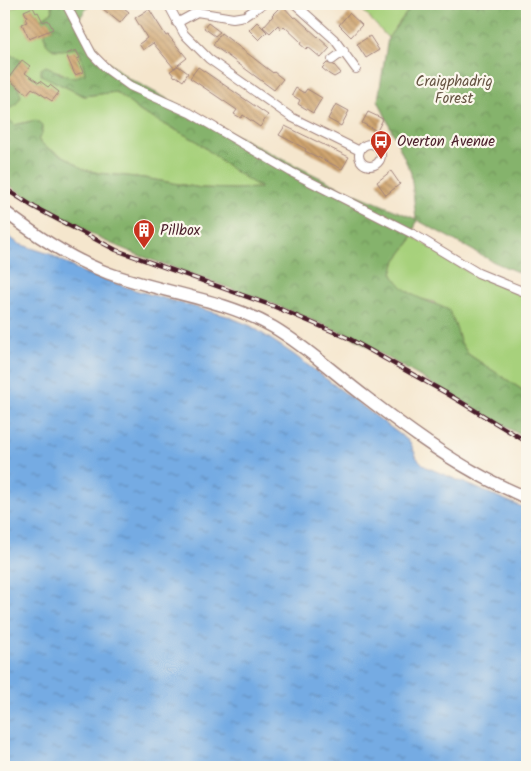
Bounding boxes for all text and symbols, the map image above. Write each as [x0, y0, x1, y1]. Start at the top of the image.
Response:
park label: Craigphadrig Forest [415, 70, 493, 111]
bus stop icon: Overton Avenue [369, 129, 393, 160]
place label: Overton Avenue [397, 130, 495, 154]
building icon: Pillbox [132, 218, 156, 249]
place label: Pillbox [160, 219, 201, 243]

